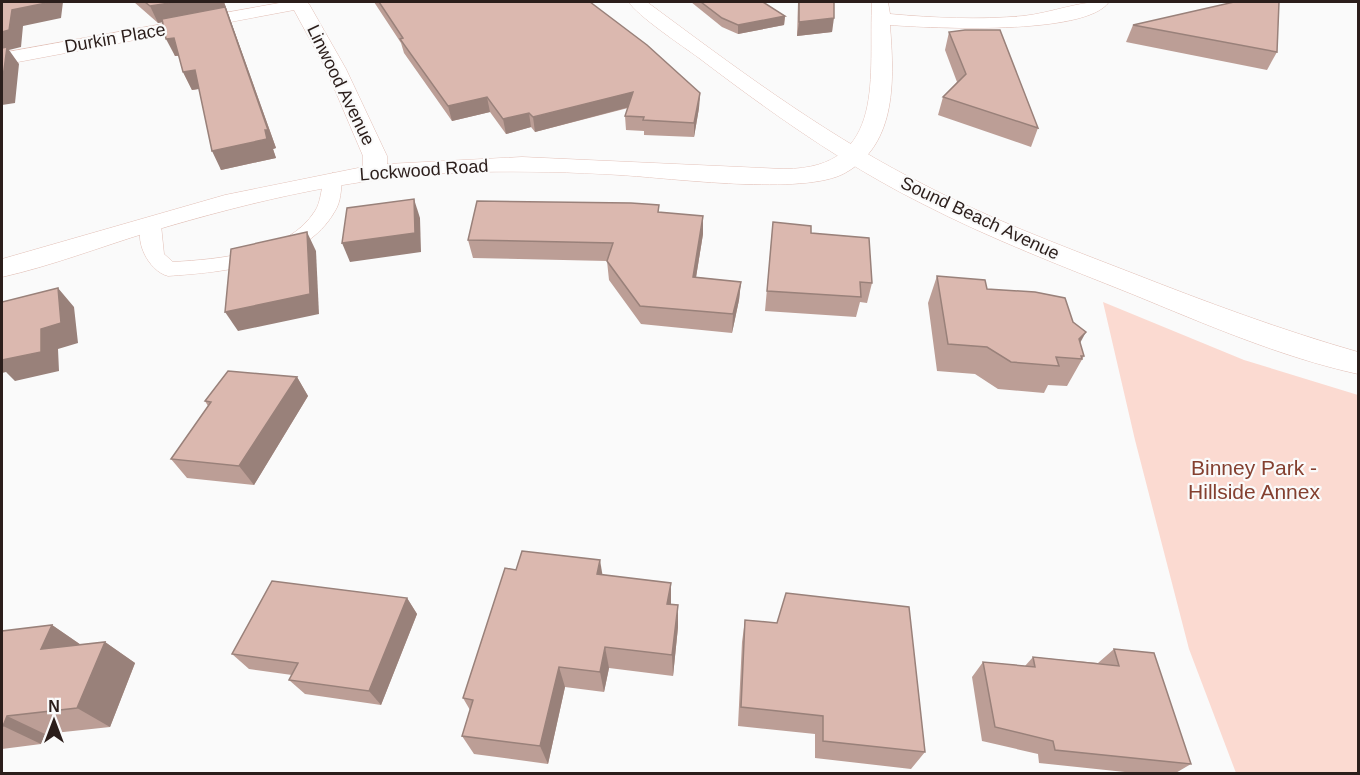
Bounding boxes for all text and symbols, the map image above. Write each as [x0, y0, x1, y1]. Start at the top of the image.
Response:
street label: Durkin Place [63, 19, 167, 57]
street label: Linwood Avenue [303, 21, 379, 149]
street label: Lockwood Road [359, 156, 489, 184]
street label: Sound Beach Avenue [897, 172, 1063, 264]
park label: Binney Park - Hillside Annex [1188, 456, 1320, 503]
north arrow [24, 691, 84, 751]
text: N [48, 698, 60, 715]

